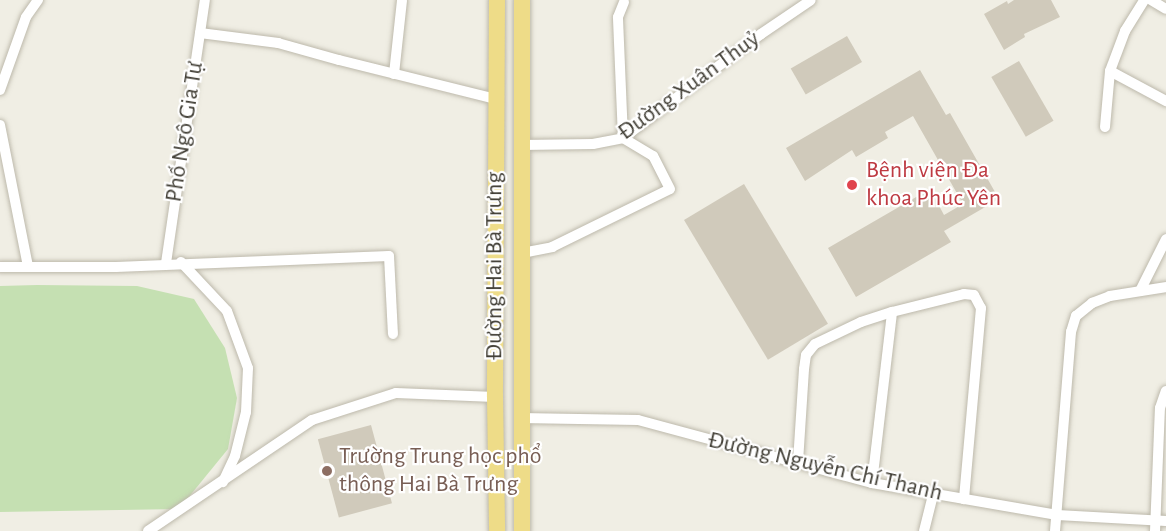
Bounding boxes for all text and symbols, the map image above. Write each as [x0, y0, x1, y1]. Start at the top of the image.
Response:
street label: Đường Xuân Thuỷ [612, 25, 766, 147]
street label: Phố Ngô Gia Tự [160, 60, 210, 204]
place label: Bệnh viện Đa khoa Phúc Yên [866, 157, 1001, 213]
street label: Đường Hai Bà Trưng [481, 172, 509, 360]
marker: Bệnh viện Đa khoa Phúc Yên [843, 176, 861, 194]
street label: Đường Nguyễn Chí Thanh [705, 426, 945, 508]
place label: Trường Trung học phổ thông Hai Bà Trưng [339, 443, 542, 499]
marker: Trường Trung học phổ thông Hai Bà Trưng [320, 464, 334, 478]

